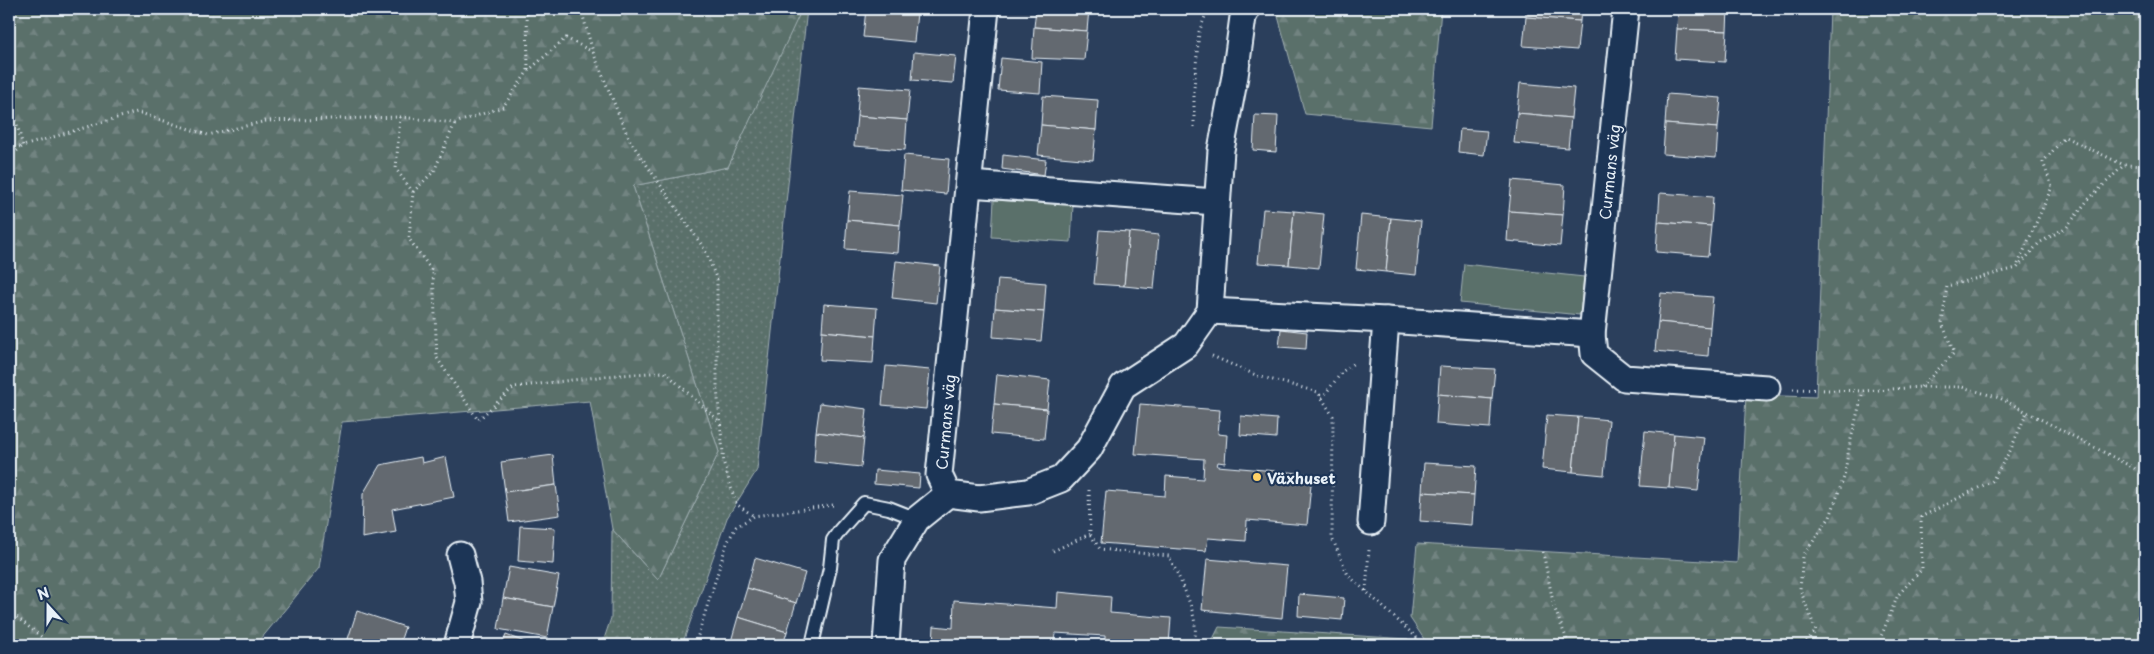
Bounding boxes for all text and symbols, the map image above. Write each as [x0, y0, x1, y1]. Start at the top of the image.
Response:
street label: Curmans väg [1593, 123, 1625, 221]
street label: Curmans väg [929, 373, 961, 471]
place label: Växhuset [1267, 466, 1336, 489]
marker: Växhuset [1251, 471, 1263, 483]
north arrow [22, 582, 72, 632]
text: N [34, 582, 52, 605]

